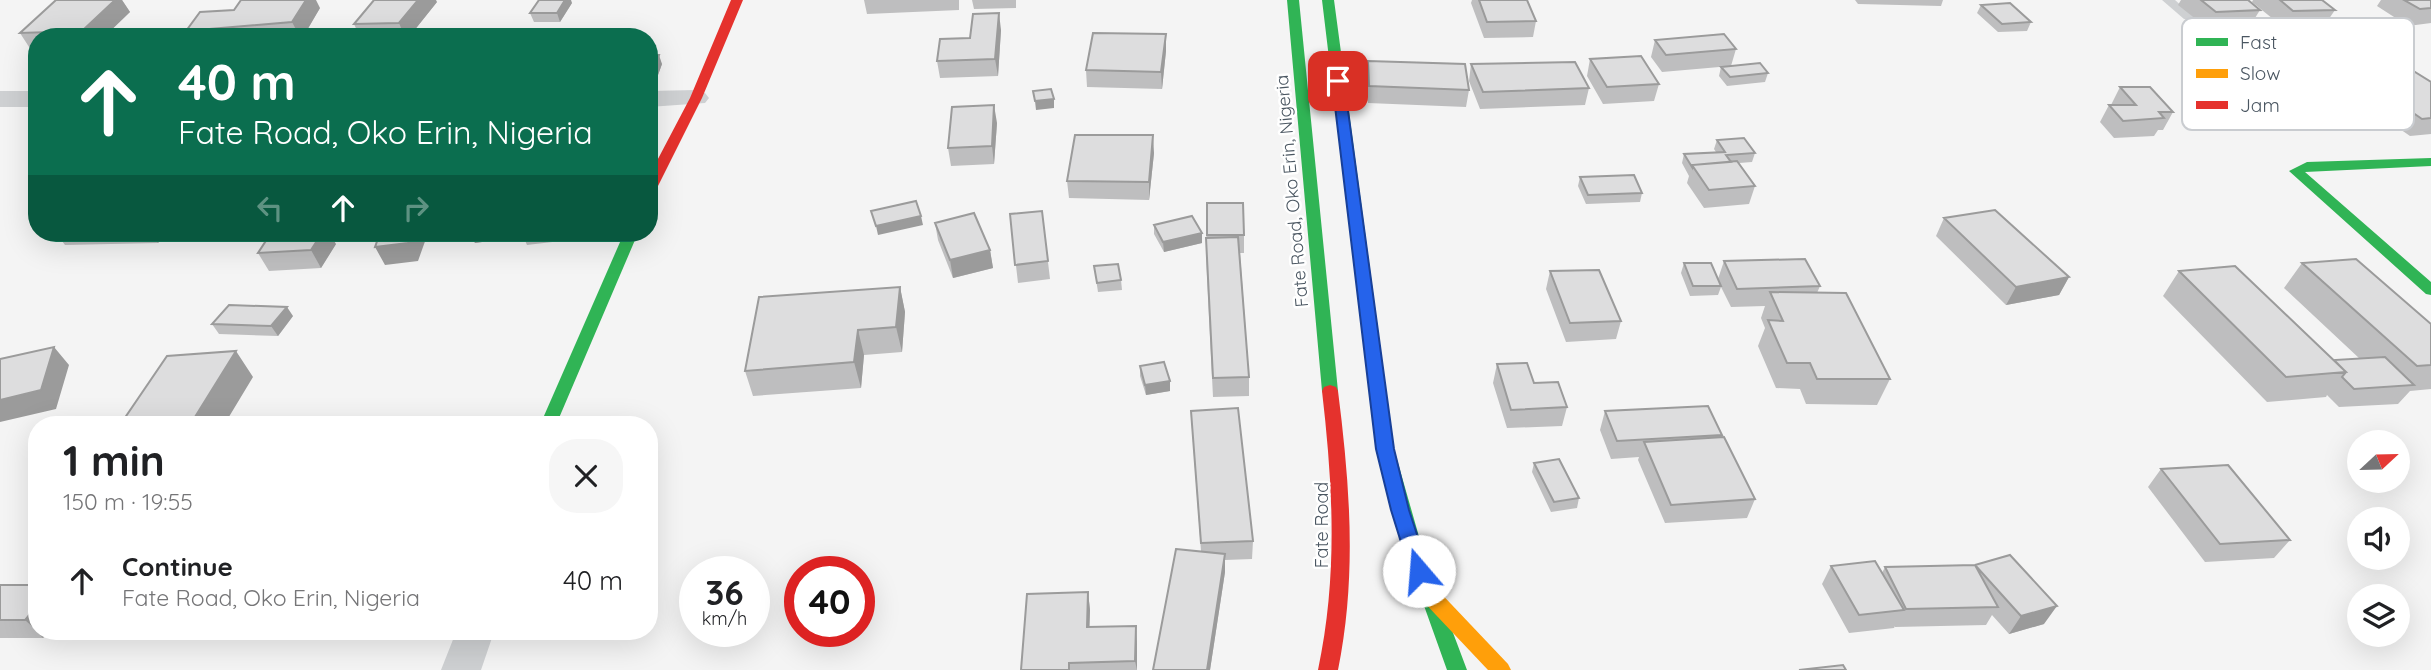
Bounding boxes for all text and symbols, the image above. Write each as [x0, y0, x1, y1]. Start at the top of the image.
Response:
legend [2182, 18, 2414, 130]
text: Fast [2240, 30, 2277, 54]
text: 40 m [178, 51, 296, 112]
pin [1308, 51, 1368, 111]
icon: ahead [63, 56, 154, 147]
text: Slow [2240, 61, 2281, 85]
icon: arrive [1319, 62, 1357, 100]
street label: Fate Road, Oko Erin, Nigeria [1270, 74, 1313, 308]
text: Jam [2240, 93, 2280, 117]
text: Fate Road, Oko Erin, Nigeria [178, 112, 593, 152]
icon: left [251, 189, 289, 227]
icon: ahead [324, 189, 362, 227]
icon: right [397, 189, 435, 227]
north arrow [2347, 430, 2410, 494]
map controls [2347, 430, 2410, 647]
text: 1 min [63, 434, 165, 487]
button: close [549, 439, 623, 513]
street label: Fate Road [1310, 482, 1333, 568]
text: 150 m · 19:55 [63, 487, 193, 516]
button: sound [2347, 507, 2410, 570]
position arrow [1382, 534, 1456, 608]
text: Continue [122, 550, 233, 583]
speed limit sign: 40 [784, 556, 875, 647]
icon: ahead [63, 562, 101, 600]
text: 40 m [563, 564, 623, 597]
text: 36 [705, 570, 744, 614]
text: Fate Road, Oko Erin, Nigeria [122, 583, 420, 612]
button: layers [2347, 584, 2410, 647]
text: km/h [702, 607, 747, 630]

